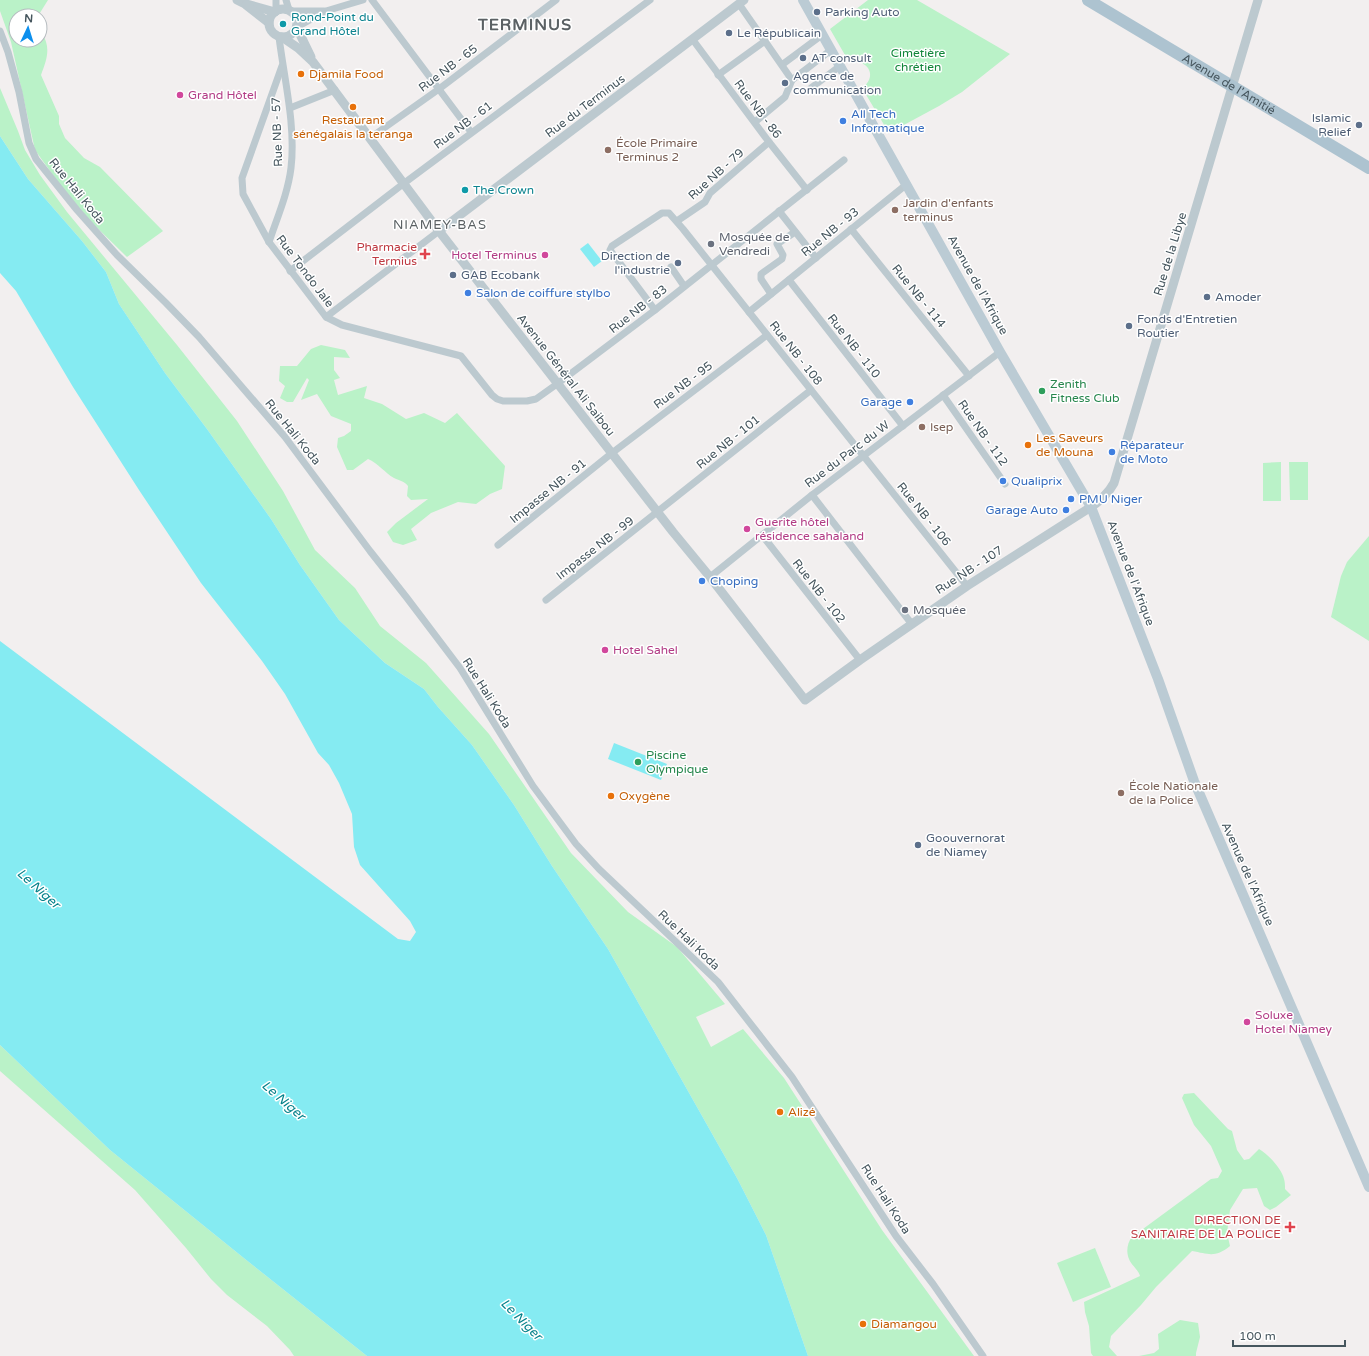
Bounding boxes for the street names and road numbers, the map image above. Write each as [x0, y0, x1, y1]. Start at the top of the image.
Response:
street label: Rue NB - 65 [416, 41, 480, 95]
street label: Avenue de l'Amitié [1179, 51, 1278, 118]
street label: Rue du Terminus [542, 71, 628, 140]
street label: Rue NB - 86 [731, 77, 785, 141]
street label: Rue NB - 57 [269, 97, 285, 167]
street label: Rue NB - 61 [431, 98, 495, 152]
street label: Rue NB - 79 [685, 145, 747, 203]
street label: Rue Hali Koda [46, 155, 108, 227]
street label: Rue NB - 93 [798, 205, 862, 259]
street label: Rue de la Libye [1151, 210, 1189, 297]
street label: Rue Tondo Jale [273, 232, 337, 310]
street label: Avenue de l'Afrique [945, 233, 1011, 337]
street label: Rue NB - 114 [889, 261, 949, 331]
street label: Rue NB - 83 [606, 282, 670, 336]
street label: Avenue Général Ali Saibou [514, 311, 618, 439]
street label: Rue NB - 110 [825, 311, 884, 381]
street label: Rue NB - 108 [767, 318, 825, 388]
street label: Rue NB - 95 [651, 358, 715, 412]
street label: Rue Hali Koda [262, 396, 324, 468]
street label: Rue NB - 112 [955, 397, 1011, 469]
street label: Rue NB - 101 [693, 412, 763, 472]
street label: Rue du Parc du W [802, 418, 892, 490]
street label: Impasse NB - 91 [507, 456, 589, 526]
street label: Rue NB - 106 [894, 479, 954, 549]
street label: Impasse NB - 99 [554, 513, 636, 583]
street label: Avenue de l'Afrique [1104, 518, 1158, 628]
street label: Rue NB - 107 [933, 543, 1005, 597]
street label: Rue NB - 102 [790, 556, 848, 626]
street label: Rue Hali Koda [460, 655, 514, 731]
street label: Avenue de l'Afrique [1219, 820, 1277, 928]
street label: Rue Hali Koda [655, 907, 723, 973]
street label: Rue Hali Koda [858, 1162, 914, 1236]

